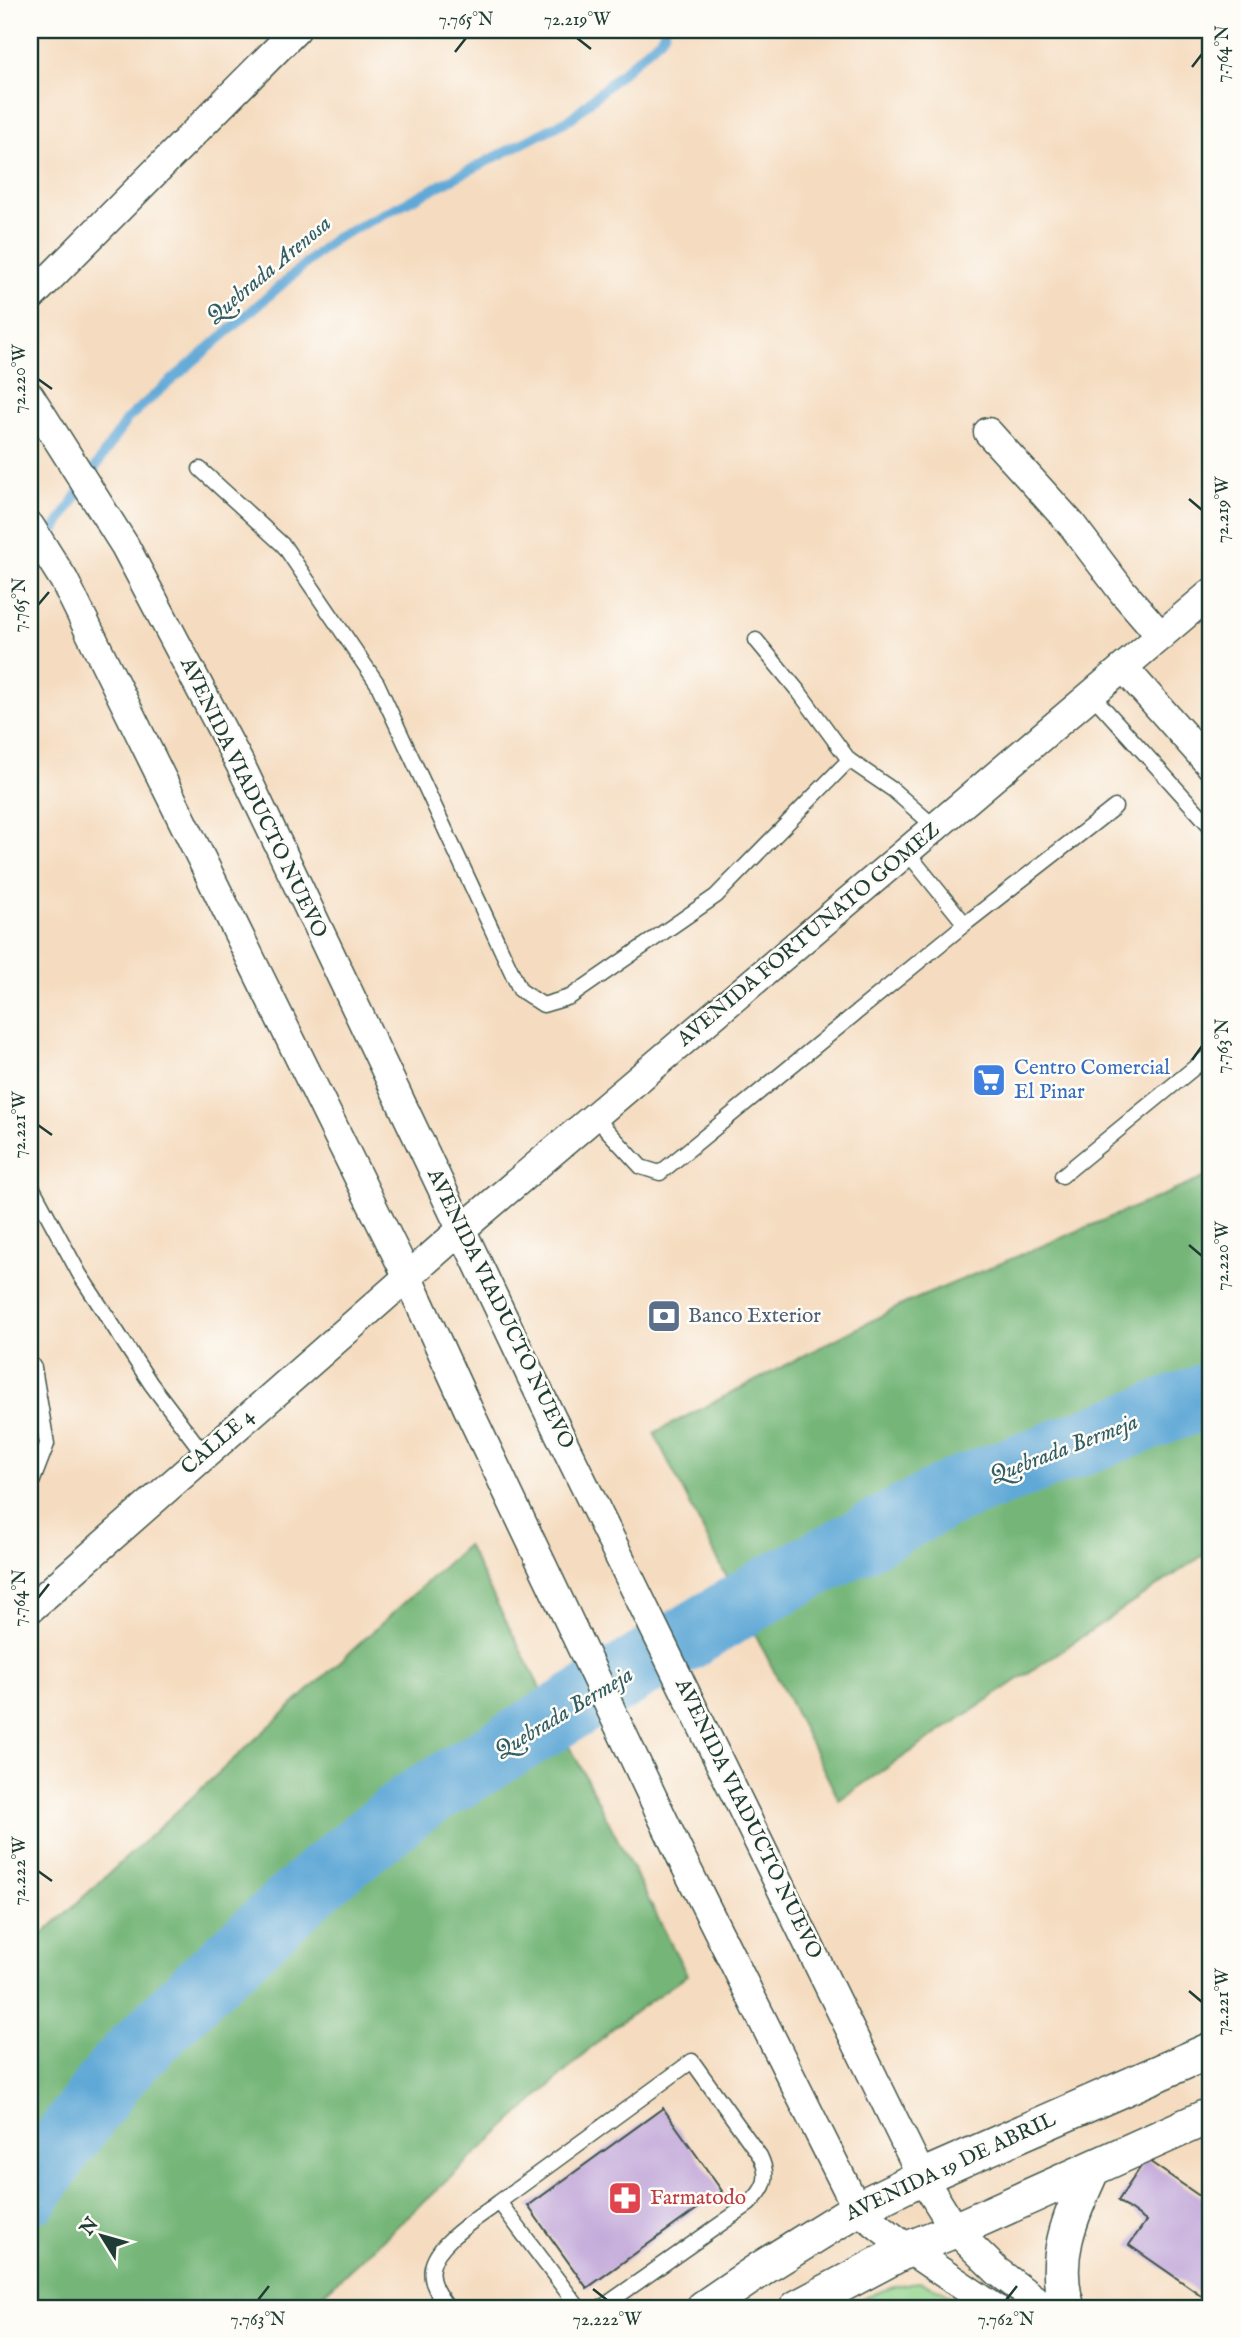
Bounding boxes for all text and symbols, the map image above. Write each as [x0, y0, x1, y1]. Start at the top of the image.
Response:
text: 7.765°N [438, 9, 494, 32]
text: 72.219°W [544, 9, 611, 32]
text: 7.764°N [1212, 25, 1235, 83]
water label: Quebrada Arenosa [201, 209, 338, 331]
text: 72.220°W [9, 344, 32, 414]
text: 72.219°W [1212, 476, 1235, 543]
text: 7.765°N [9, 577, 32, 633]
street label: AVENIDA VIADUCTO NUEVO [173, 652, 333, 943]
street label: AVENIDA FORTUNATO GOMEZ [671, 817, 946, 1054]
text: 7.763°N [1212, 1018, 1235, 1074]
place label: Centro Comercial El Pinar [1014, 1055, 1170, 1106]
supermarket icon: Centro Comercial El Pinar [970, 1061, 1008, 1099]
text: 72.221°W [9, 1091, 32, 1159]
street label: AVENIDA VIADUCTO NUEVO [420, 1163, 580, 1454]
text: 72.220°W [1212, 1221, 1235, 1291]
bank icon: Banco Exterior [645, 1297, 683, 1335]
place label: Banco Exterior [688, 1303, 821, 1330]
street label: CALLE 4 [176, 1402, 261, 1481]
water label: Quebrada Bermeja [986, 1407, 1143, 1492]
text: 7.764°N [9, 1569, 32, 1627]
water label: Quebrada Bermeja [489, 1660, 639, 1767]
street label: AVENIDA VIADUCTO NUEVO [668, 1673, 828, 1964]
text: 72.222°W [9, 1836, 32, 1905]
text: 72.221°W [1212, 1968, 1235, 2036]
street label: AVENIDA 19 DE ABRIL [841, 2106, 1061, 2228]
pharmacy icon: Farmatodo [606, 2179, 644, 2217]
place label: Farmatodo [650, 2185, 746, 2212]
north arrow [66, 2202, 136, 2272]
text: N [75, 2213, 105, 2242]
text: 7.763°N [230, 2309, 286, 2332]
text: 72.222°W [573, 2309, 642, 2332]
text: 7.762°N [977, 2309, 1035, 2332]

